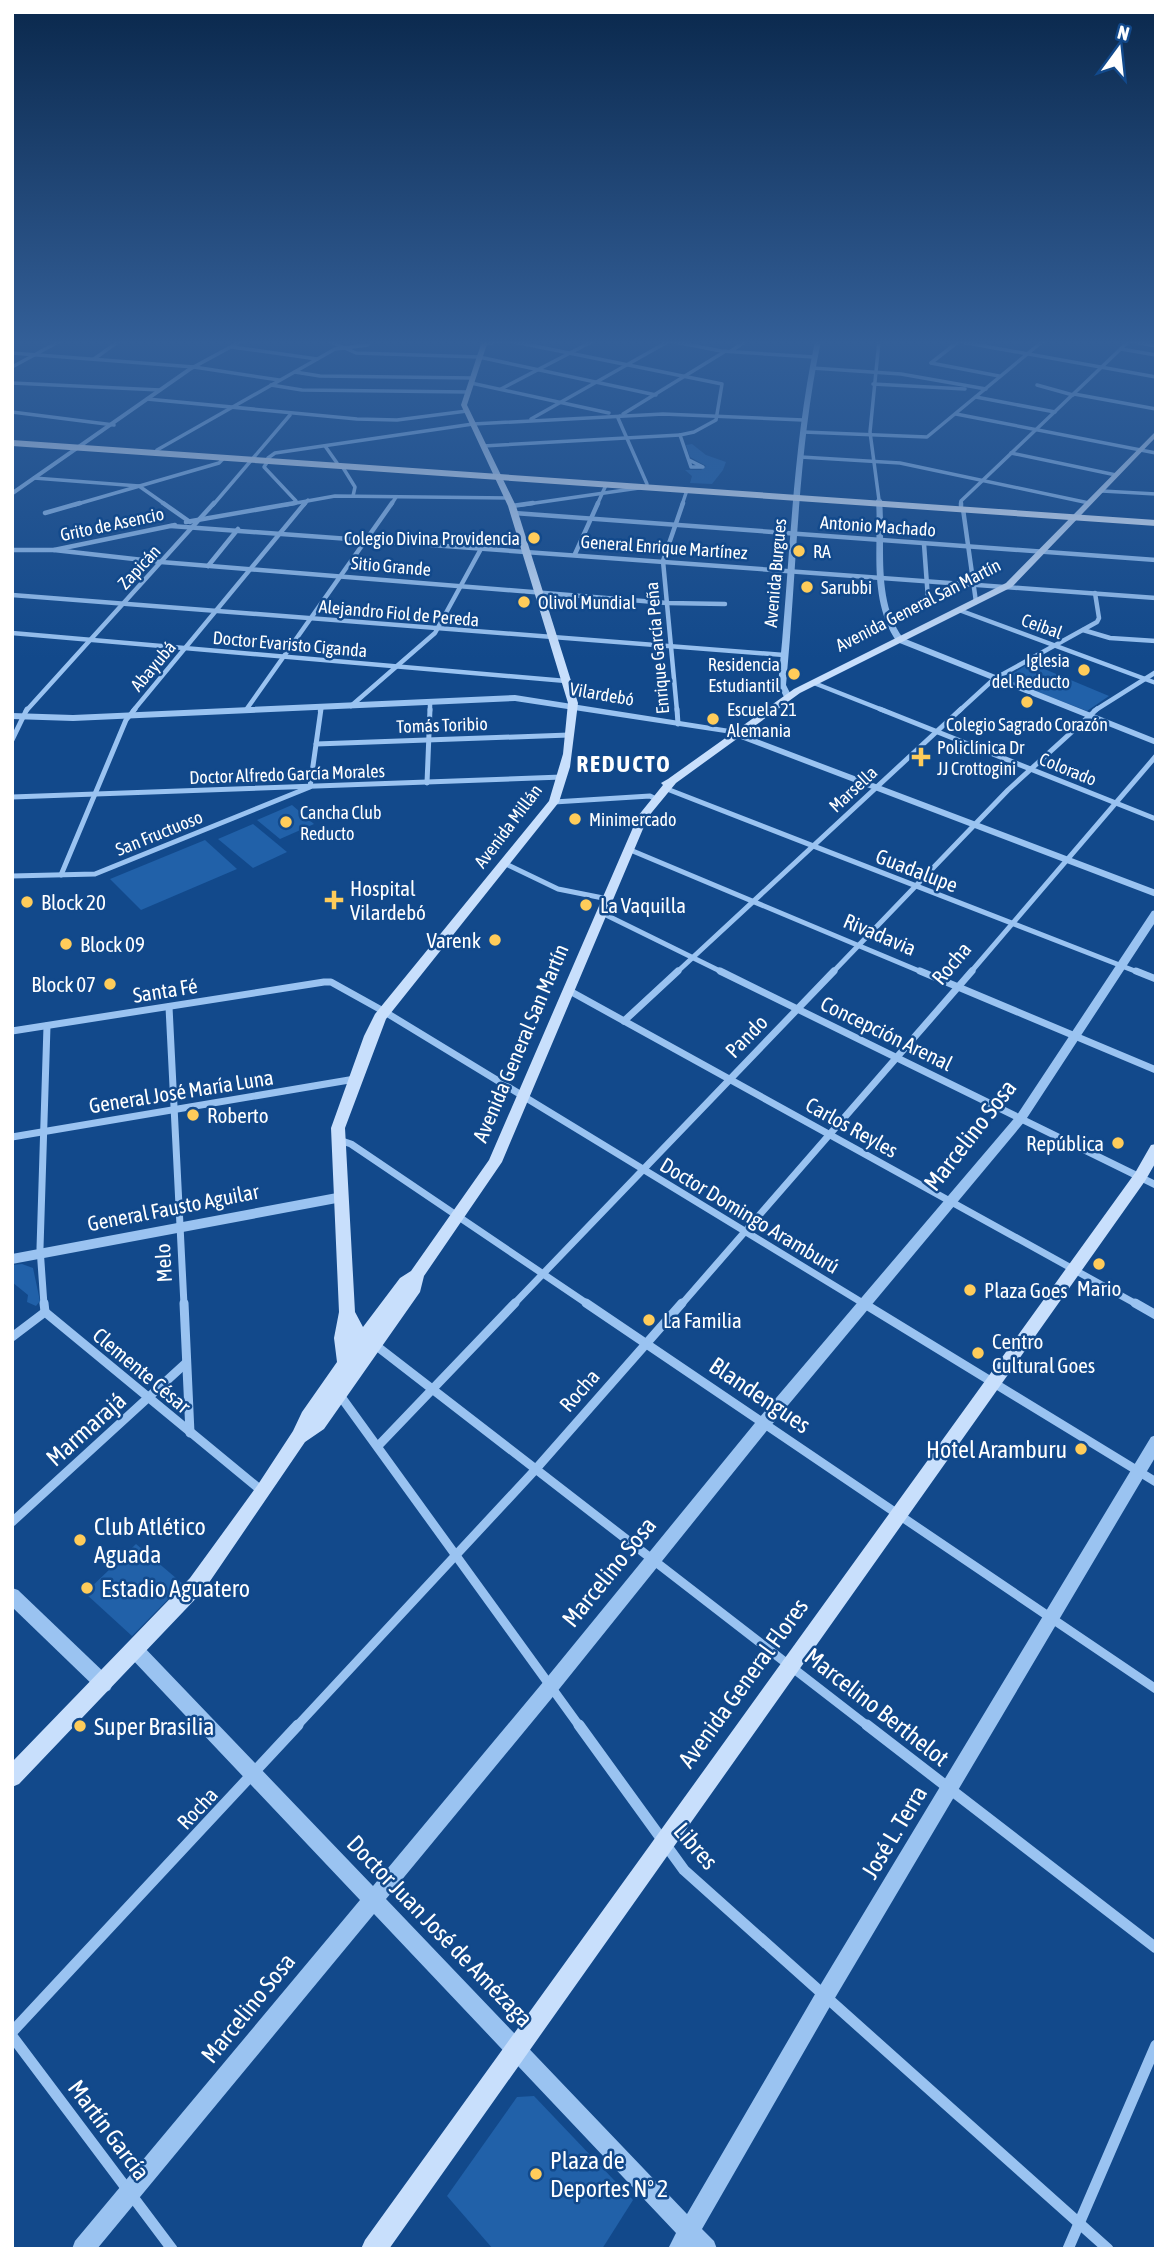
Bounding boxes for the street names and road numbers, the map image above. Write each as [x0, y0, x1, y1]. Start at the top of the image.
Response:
street label: Grito de Asencio [58, 503, 166, 545]
street label: Antonio Machado [819, 511, 937, 541]
street label: Avenida Burgues [760, 518, 790, 628]
street label: General Enrique Martínez [580, 531, 749, 563]
street label: Zapicán [113, 540, 165, 594]
street label: Sitio Grande [350, 552, 432, 580]
street label: Avenida General San Martín [832, 554, 1004, 656]
street label: Enrique García Peña [641, 581, 673, 715]
street label: Alejandro Fiol de Pereda [318, 596, 480, 630]
street label: Ceibal [1019, 609, 1066, 643]
street label: Doctor Evaristo Ciganda [212, 627, 368, 661]
street label: Abayubá [126, 637, 180, 695]
street label: Vilardebó [568, 678, 636, 710]
street label: Tomás Toribio [396, 713, 488, 737]
street label: Colorado [1036, 748, 1100, 790]
street label: Doctor Alfredo García Morales [189, 760, 385, 788]
street label: Marsella [825, 761, 881, 817]
street label: Avenida Millán [470, 780, 546, 872]
street label: San Fructuoso [112, 806, 206, 860]
street label: Guadalupe [873, 843, 961, 897]
street label: Rivadavia [840, 908, 920, 960]
street label: Rocha [926, 937, 976, 989]
street label: Avenida General San Martín [467, 940, 573, 1146]
street label: Santa Fé [131, 973, 199, 1007]
street label: Concepción Arenal [817, 991, 957, 1075]
street label: Pando [720, 1010, 772, 1062]
street label: General José María Luna [87, 1065, 275, 1117]
street label: Marcelino Sosa [918, 1074, 1022, 1196]
street label: Carlos Reyles [802, 1092, 902, 1162]
street label: Doctor Domingo Aramburú [656, 1152, 844, 1278]
street label: General Fausto Aguilar [85, 1178, 262, 1235]
street label: Melo [150, 1243, 176, 1283]
street label: Clemente César [88, 1322, 196, 1418]
street label: Blandengues [704, 1351, 816, 1439]
street label: Rocha [554, 1364, 604, 1416]
street label: Marmarajá [41, 1386, 131, 1472]
street label: Marcelino Sosa [557, 1512, 661, 1632]
street label: Avenida General Flores [673, 1593, 813, 1773]
street label: Marcelino Berthelot [800, 1642, 954, 1772]
street label: José L. Terra [856, 1781, 932, 1883]
street label: Rocha [172, 1782, 222, 1834]
street label: Libres [669, 1817, 723, 1875]
street label: Doctor Juan José de Amézaga [342, 1830, 538, 2032]
street label: Marcelino Sosa [196, 1948, 300, 2068]
street label: Martín García [63, 2075, 155, 2185]

